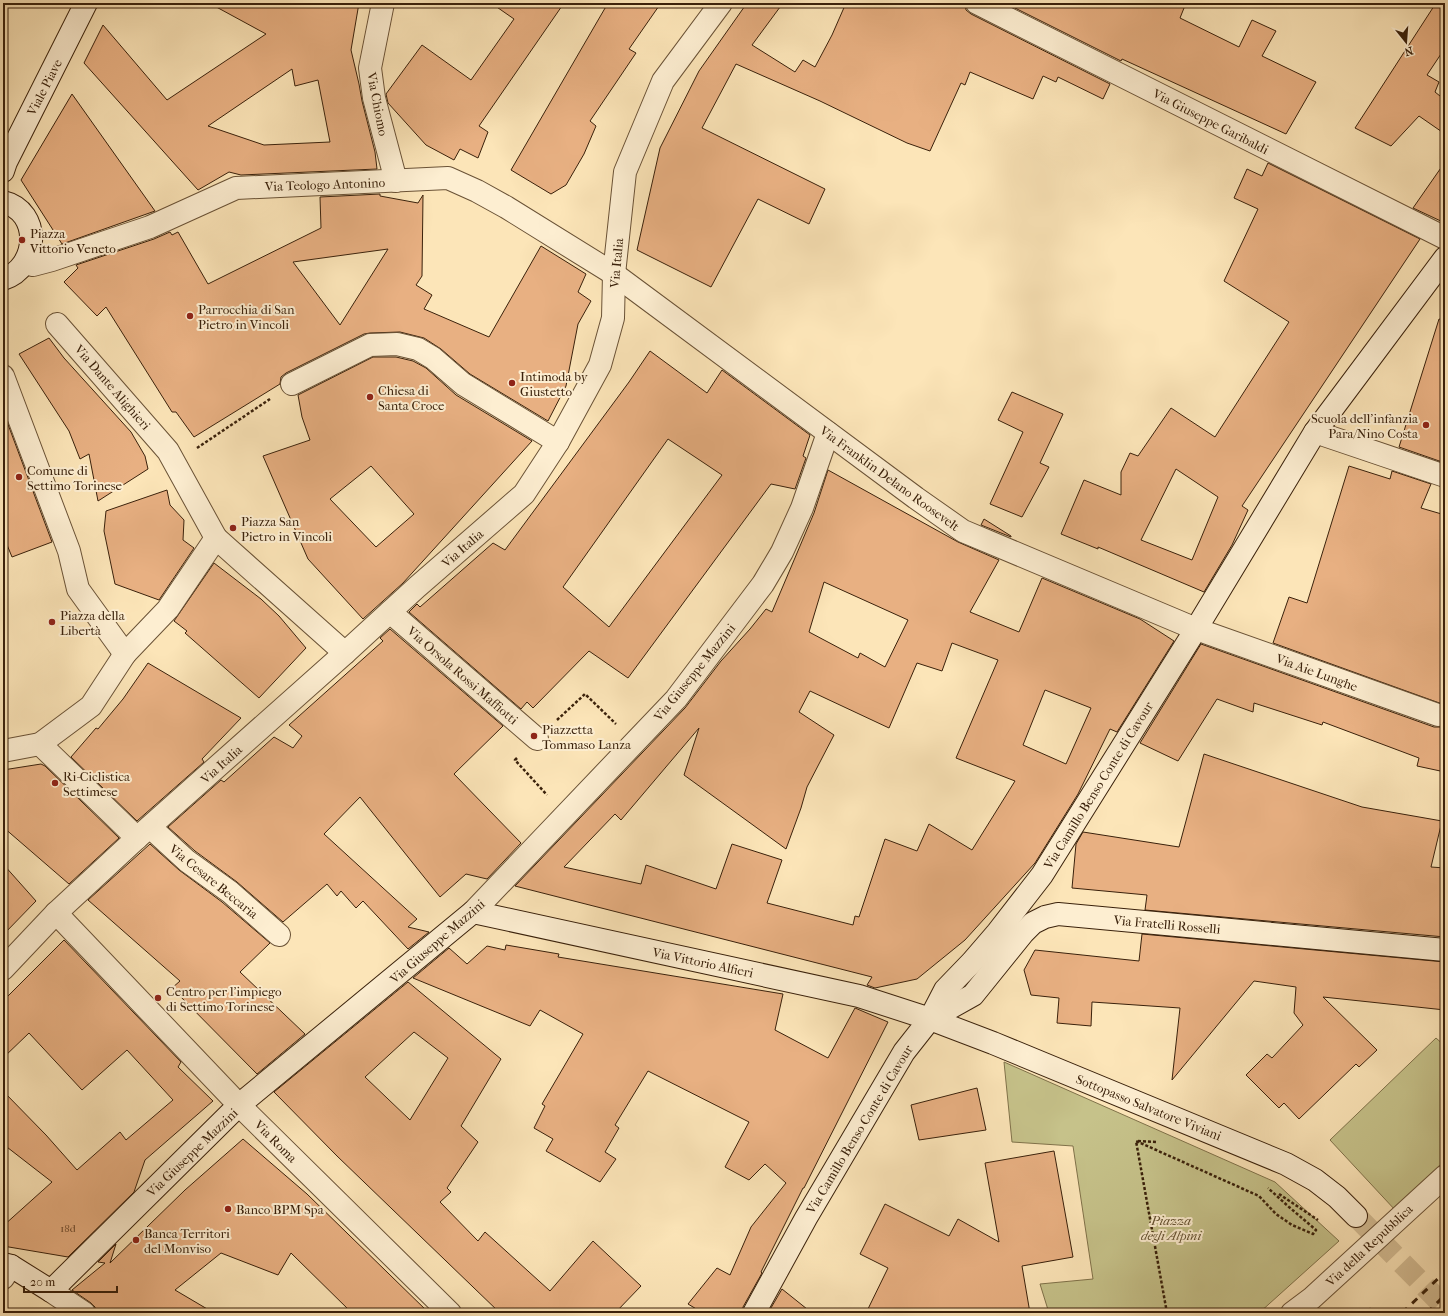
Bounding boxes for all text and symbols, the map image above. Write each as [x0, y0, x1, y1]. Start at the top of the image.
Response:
north arrow [1386, 22, 1426, 62]
text: N [1402, 44, 1415, 59]
street label: Viale Piave [23, 56, 65, 119]
street label: Via Chiomo [364, 70, 391, 138]
street label: Via Giuseppe Garibaldi [1150, 85, 1271, 157]
street label: Via Teologo Antonino [264, 175, 386, 194]
place label: Piazza Vittorio Veneto [29, 226, 116, 256]
marker: Piazza Vittorio Veneto [17, 235, 27, 245]
street label: Via Italia [607, 236, 626, 290]
place label: Parrocchia di San Pietro in Vincoli [198, 302, 295, 332]
marker: Parrocchia di San Pietro in Vincoli [185, 311, 195, 321]
street label: Via Dante Alighieri [71, 341, 154, 433]
place label: Intimoda by Giustetto [520, 369, 589, 399]
marker: Intimoda by Giustetto [507, 378, 517, 388]
place label: Chiesa di Santa Croce [378, 383, 445, 413]
marker: Chiesa di Santa Croce [365, 392, 375, 402]
place label: Scuola dell'infanzia Para/Nino Costa [1311, 411, 1419, 441]
marker: Scuola dell'infanzia Para/Nino Costa [1421, 420, 1431, 430]
street label: Via Franklin Delano Roosevelt [816, 422, 963, 534]
place label: Comune di Settimo Torinese [27, 463, 123, 493]
marker: Comune di Settimo Torinese [14, 472, 24, 482]
place label: Piazza San Pietro in Vincoli [241, 514, 332, 544]
marker: Piazza San Pietro in Vincoli [228, 523, 238, 533]
street label: Via Italia [438, 526, 487, 571]
place label: Piazza della Libertà [60, 608, 126, 638]
marker: Piazza della Libertà [47, 617, 57, 627]
street label: Via Giuseppe Mazzini [650, 621, 738, 725]
street label: Via Orsola Rossi Maffiotti [404, 623, 521, 728]
street label: Via Aie Lunghe [1273, 650, 1360, 694]
street label: Via Camillo Benso Conte di Cavour [1040, 699, 1156, 872]
place label: Piazzetta Tommaso Lanza [542, 722, 632, 752]
marker: Piazzetta Tommaso Lanza [529, 731, 539, 741]
street label: Via Italia [197, 741, 246, 787]
place label: Ri-Ciclistica Settimese [63, 769, 131, 799]
marker: Ri-Ciclistica Settimese [50, 778, 60, 788]
street label: Via Cesare Beccaria [166, 840, 262, 922]
street label: Via Giuseppe Mazzini [386, 896, 488, 987]
street label: Via Fratelli Rosselli [1112, 912, 1221, 937]
street label: Via Vittorio Alfieri [650, 944, 755, 981]
place label: Centro per l'impiego di Settimo Torinese [166, 984, 282, 1014]
marker: Centro per l'impiego di Settimo Torinese [153, 993, 163, 1003]
street label: Via Camillo Benso Conte di Cavour [803, 1042, 916, 1217]
street label: Sottopasso Salvatore Viviani [1074, 1071, 1224, 1144]
street label: Via Giuseppe Mazzini [143, 1105, 241, 1200]
street label: Via Roma [251, 1116, 301, 1166]
street label: Via della Repubblica [1322, 1201, 1417, 1290]
place label: Banco BPM Spa [236, 1202, 325, 1217]
marker: Banco BPM Spa [223, 1204, 233, 1214]
park label: Piazza degli Alpini [1141, 1213, 1202, 1243]
house number: 18d [60, 1222, 77, 1235]
place label: Banca Territori del Monviso [144, 1226, 230, 1256]
marker: Banca Territori del Monviso [131, 1235, 141, 1245]
scale bar [24, 1268, 117, 1294]
text: 20 m [30, 1275, 55, 1289]

